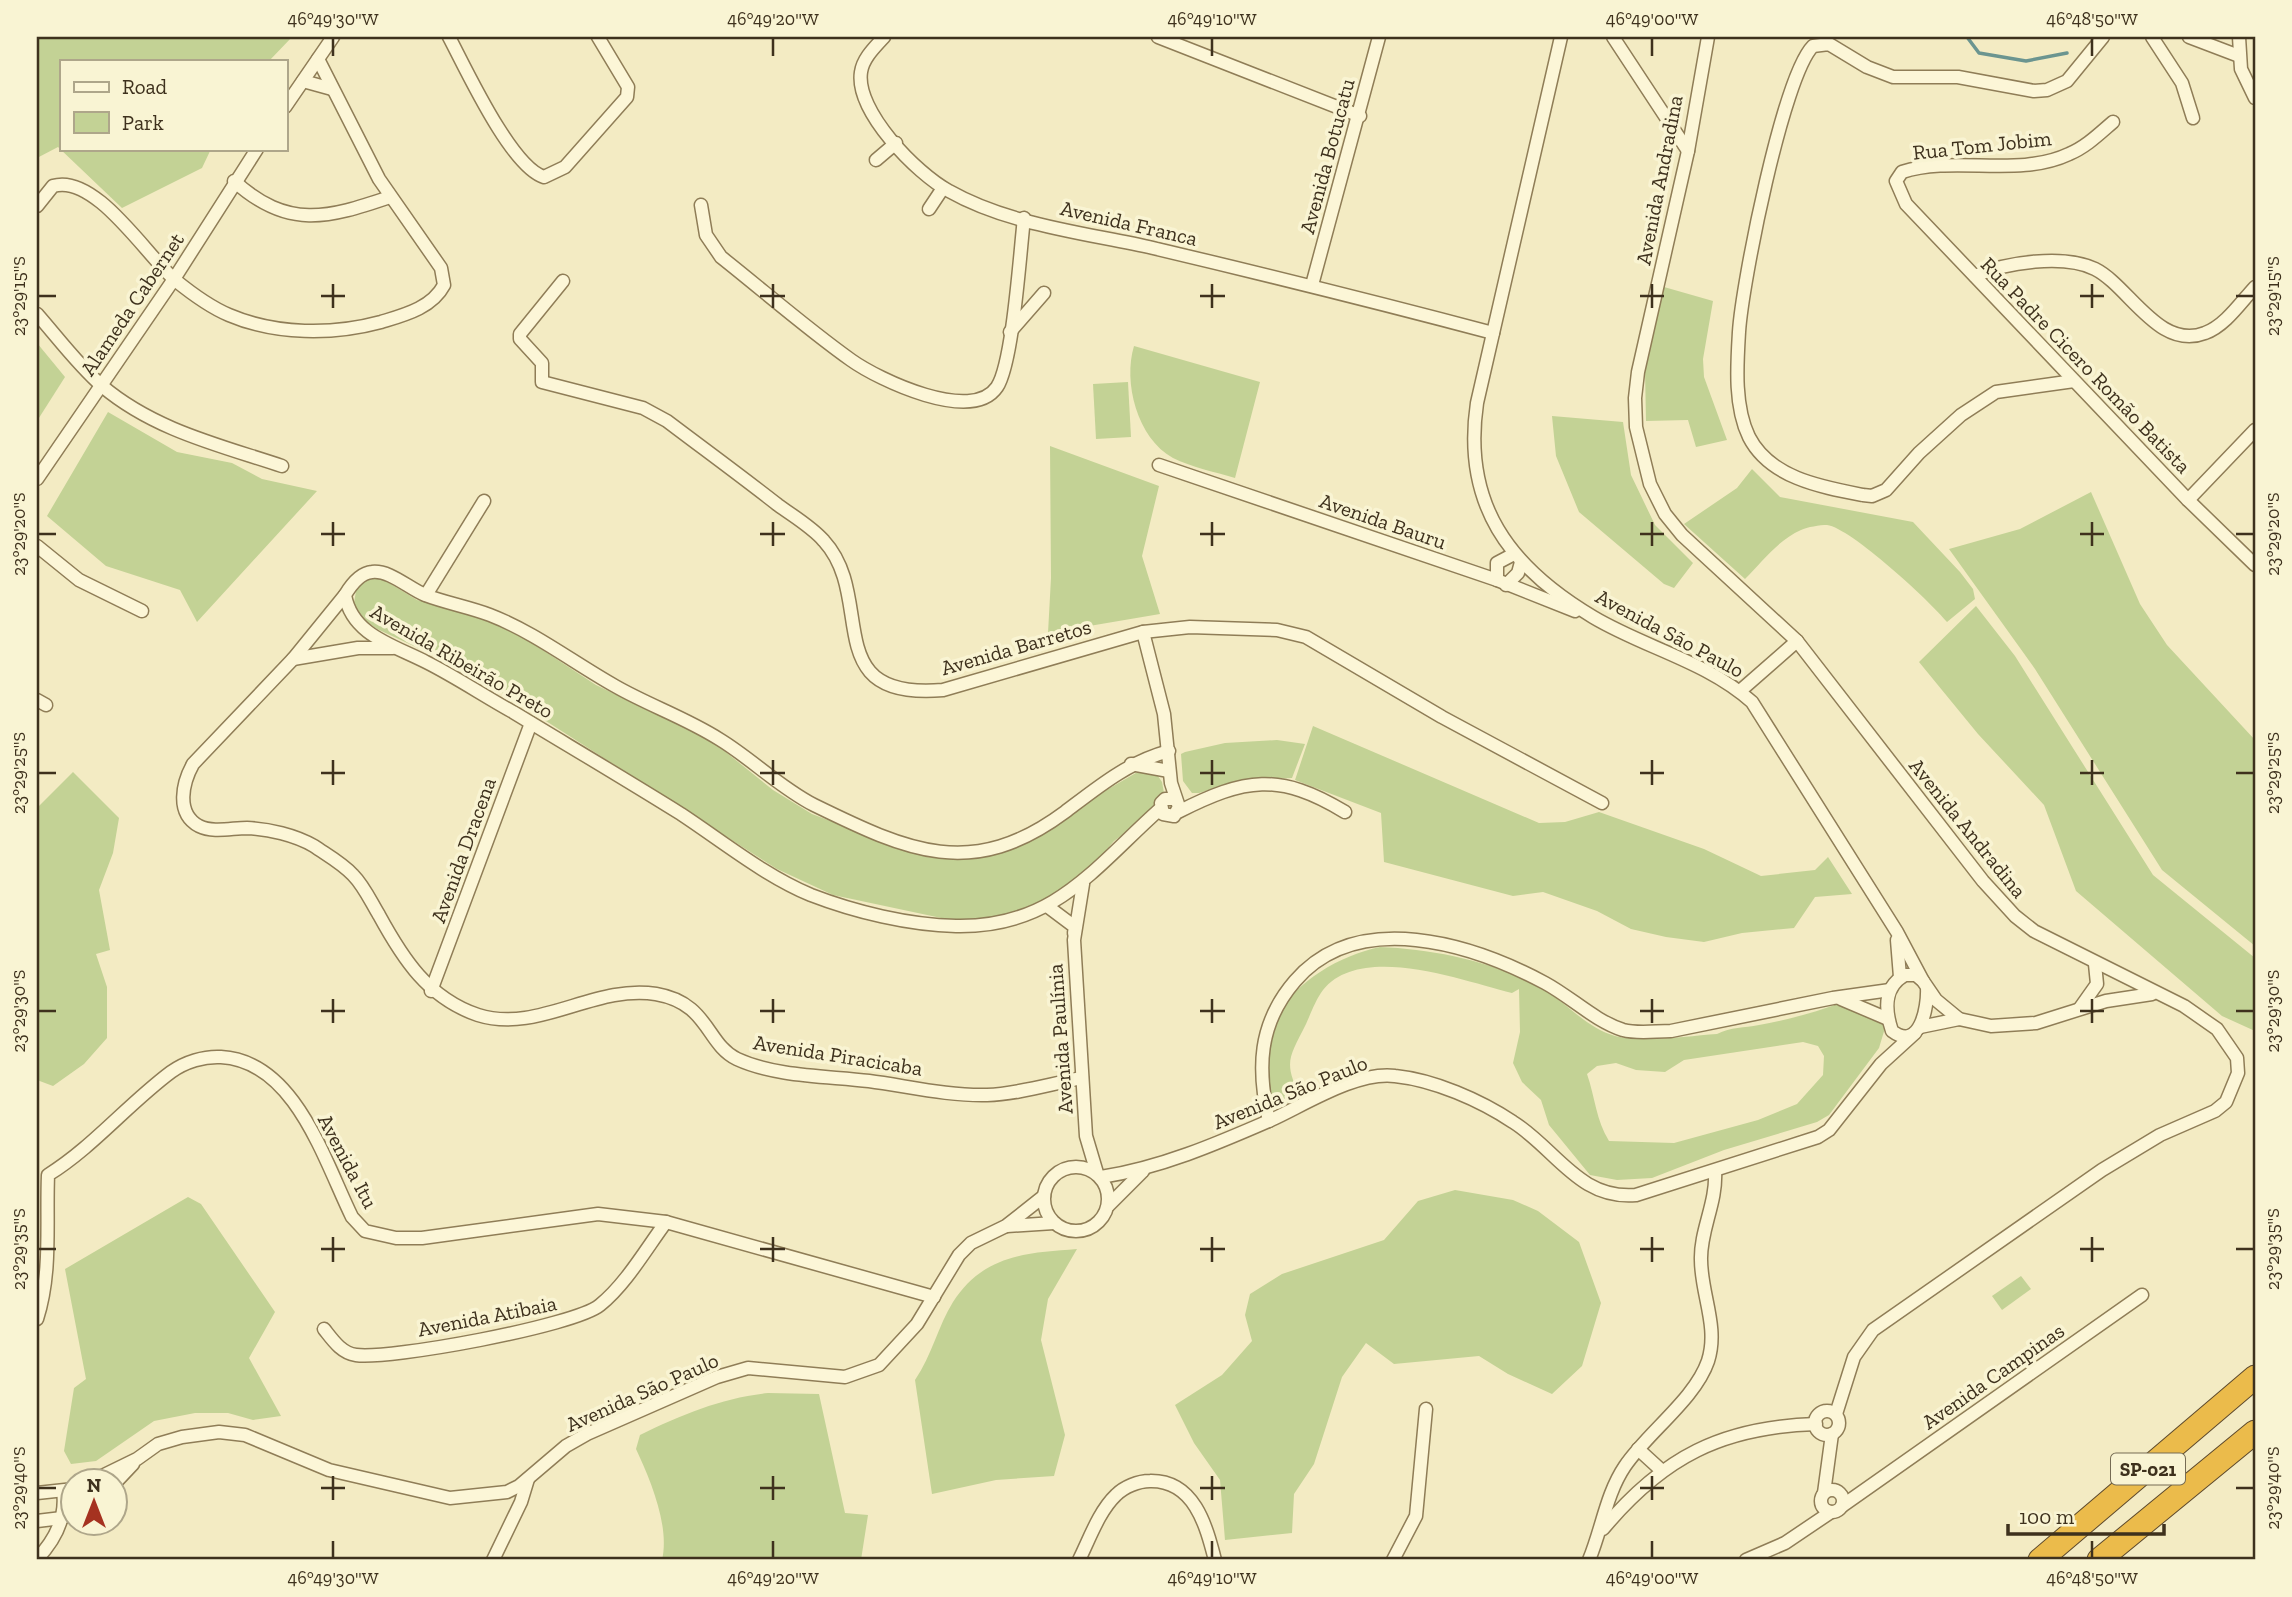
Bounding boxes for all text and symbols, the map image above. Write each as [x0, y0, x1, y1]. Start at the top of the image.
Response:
text: 46°49'30"W [287, 8, 379, 30]
text: 46°49'20"W [727, 8, 819, 30]
text: 46°49'10"W [1167, 8, 1257, 30]
text: 46°49'00"W [1606, 8, 1698, 30]
text: 46°48'50"W [2046, 8, 2138, 30]
legend [60, 60, 287, 150]
text: Road [122, 74, 168, 99]
street label: Avenida Botucatu [1294, 75, 1360, 236]
street label: Avenida Andradina [1630, 93, 1688, 267]
text: Park [122, 110, 164, 135]
street label: Rua Tom Jobim [1911, 125, 2053, 165]
street label: Avenida Franca [1058, 195, 1200, 251]
street label: Alameda Cabernet [75, 228, 189, 380]
street label: Rua Padre Cicero Romão Batista [1976, 252, 2196, 478]
text: 23°29'15"S [8, 256, 30, 336]
text: 23°29'15"S [2262, 256, 2284, 336]
street label: Avenida Bauru [1316, 488, 1450, 554]
text: 23°29'20"S [8, 492, 30, 576]
text: 23°29'20"S [2262, 492, 2284, 576]
street label: Avenida São Paulo [1592, 583, 1748, 683]
street label: Avenida Ribeirão Preto [366, 598, 558, 724]
street label: Avenida Barretos [938, 614, 1094, 680]
text: 23°29'25"S [8, 732, 30, 814]
text: 23°29'25"S [2262, 732, 2284, 814]
street label: Avenida Andradina [1904, 753, 2032, 903]
street label: Avenida Dracena [425, 774, 501, 926]
street label: Avenida Paulínia [1042, 963, 1078, 1115]
text: 23°29'30"S [8, 970, 30, 1052]
text: 23°29'30"S [2262, 970, 2284, 1052]
street label: Avenida Piracicaba [752, 1029, 924, 1081]
street label: Avenida São Paulo [1209, 1050, 1371, 1134]
street label: Avenida Itu [313, 1110, 383, 1213]
text: 23°29'35"S [8, 1208, 30, 1290]
text: 23°29'35"S [2262, 1208, 2284, 1290]
street label: Avenida Atibaia [415, 1290, 559, 1342]
street label: Avenida Campinas [1917, 1318, 2069, 1434]
street label: Avenida São Paulo [562, 1347, 722, 1437]
text: 23°29'40"S [8, 1446, 30, 1530]
text: 23°29'40"S [2262, 1446, 2284, 1530]
road number: SP-021 [2111, 1454, 2185, 1484]
north arrow [60, 1468, 130, 1538]
text: N [87, 1474, 101, 1497]
scale bar [2008, 1492, 2164, 1536]
text: 100 m [2019, 1504, 2074, 1529]
text: 46°49'30"W [287, 1567, 379, 1589]
text: 46°49'20"W [727, 1567, 819, 1589]
text: 46°49'10"W [1167, 1567, 1257, 1589]
text: 46°49'00"W [1606, 1567, 1698, 1589]
text: 46°48'50"W [2046, 1567, 2138, 1589]

